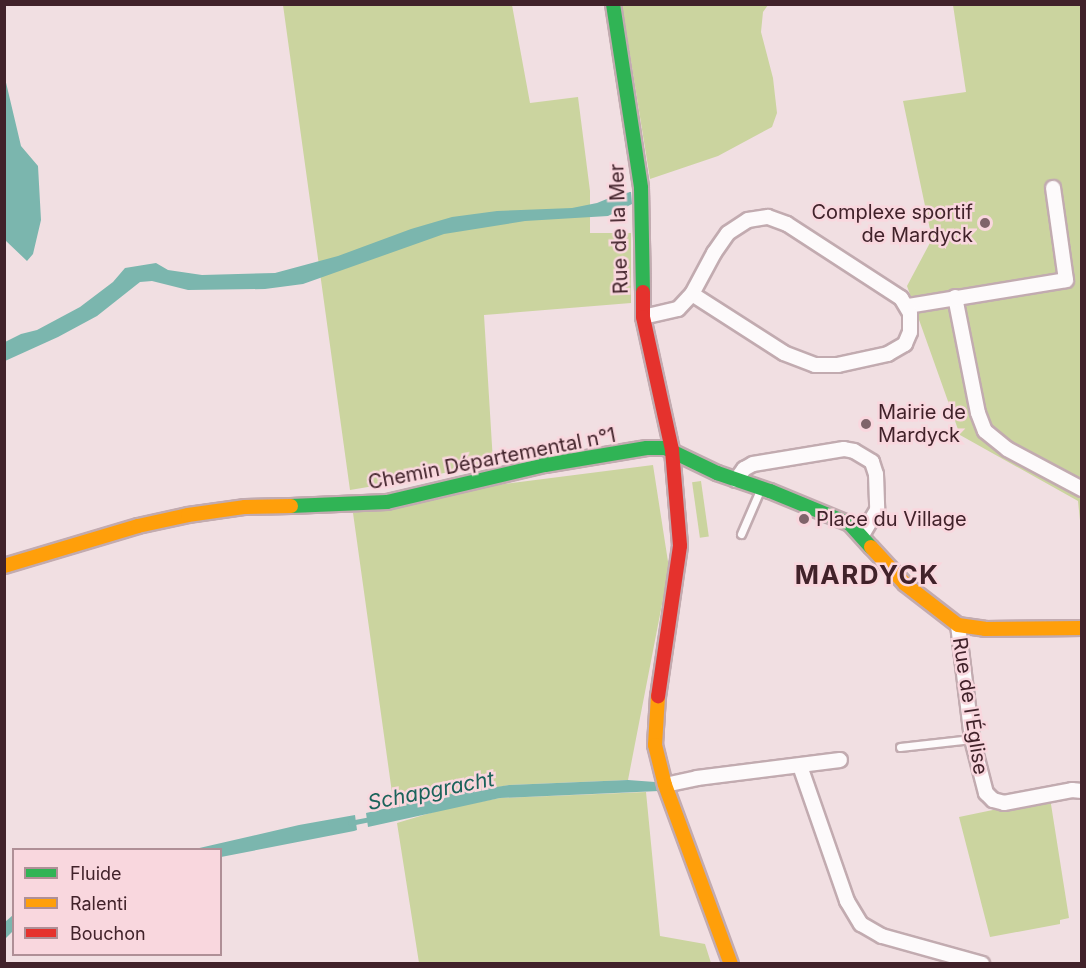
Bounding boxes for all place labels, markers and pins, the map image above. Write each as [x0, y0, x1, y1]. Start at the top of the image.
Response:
place label: Complexe sportif de Mardyck [811, 200, 973, 247]
marker: Complexe sportif de Mardyck [978, 216, 992, 230]
place label: Mairie de Mardyck [878, 400, 966, 447]
marker: Mairie de Mardyck [859, 417, 873, 431]
place label: Place du Village [816, 507, 967, 531]
marker: Place du Village [797, 512, 811, 526]

